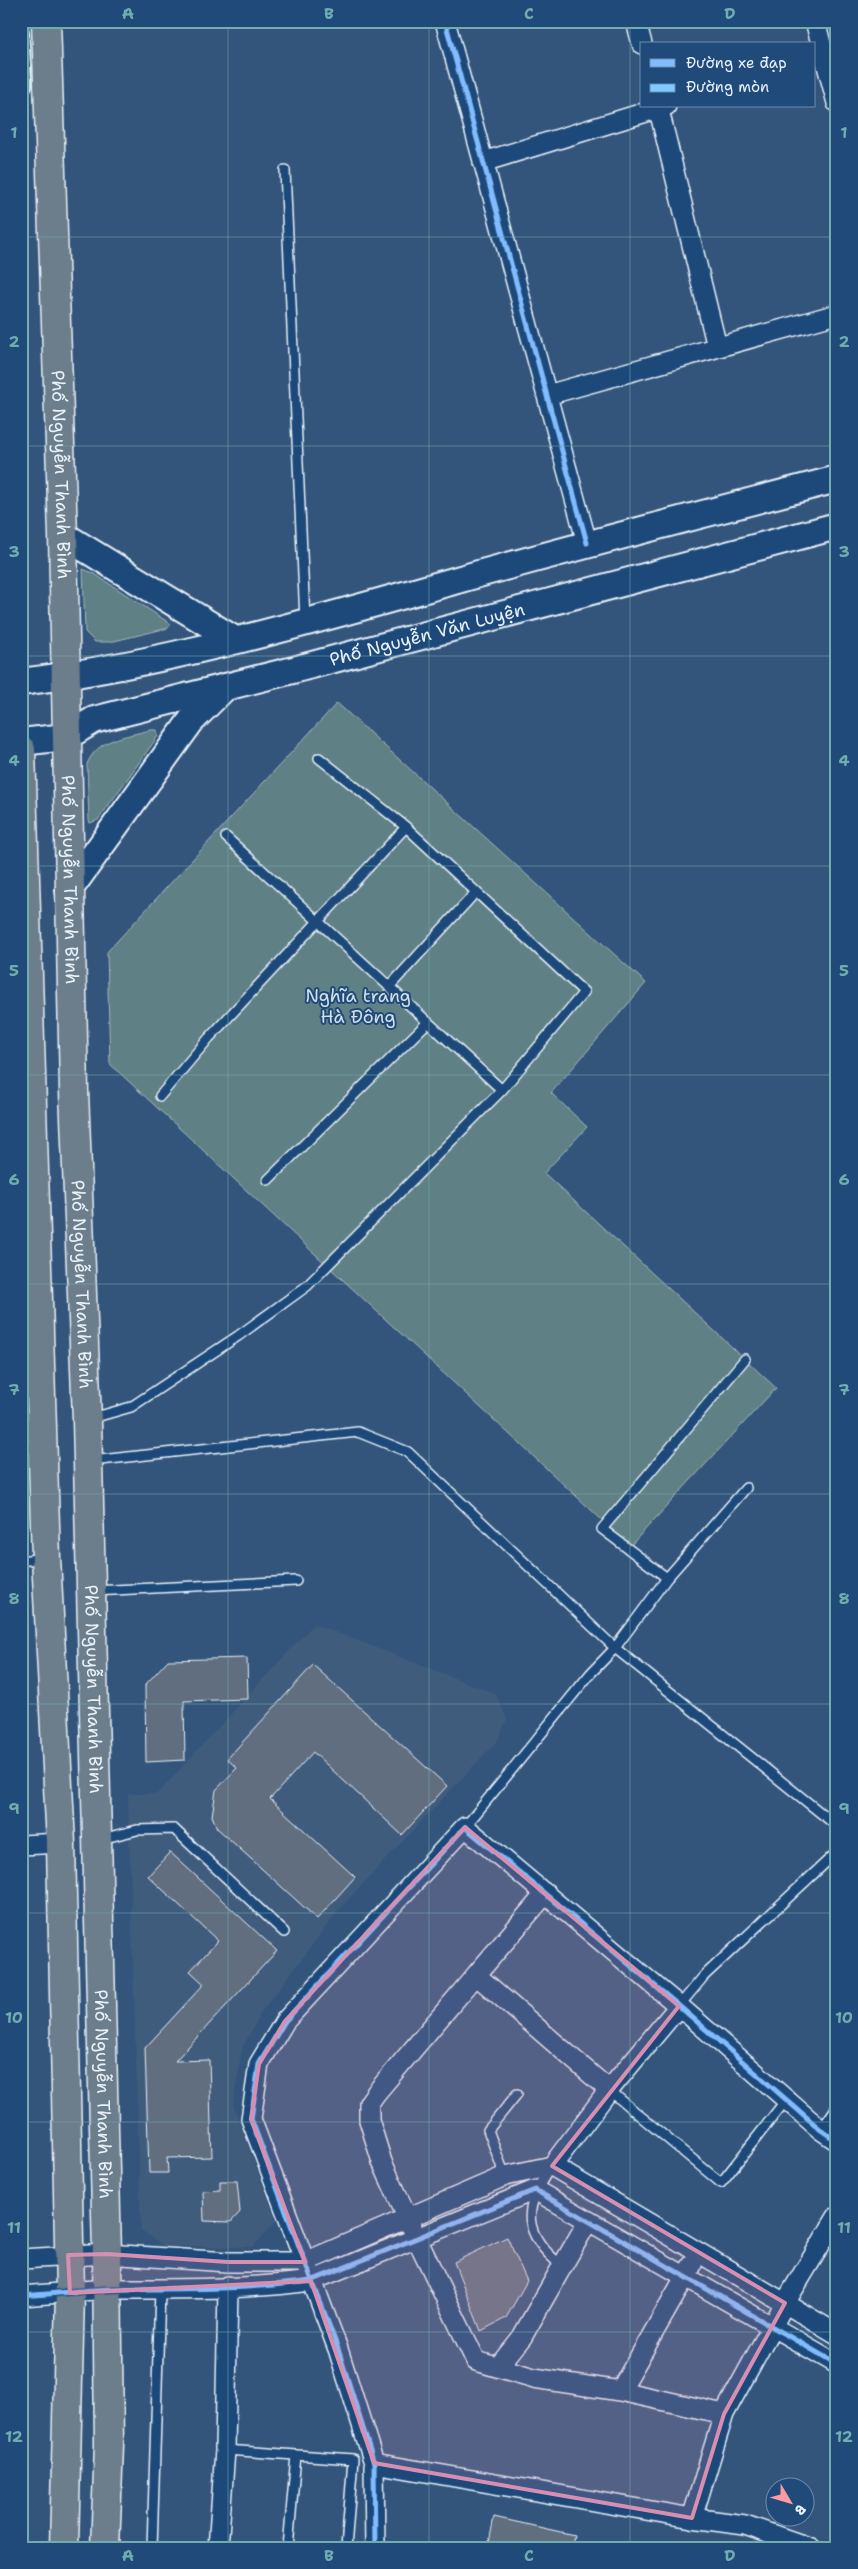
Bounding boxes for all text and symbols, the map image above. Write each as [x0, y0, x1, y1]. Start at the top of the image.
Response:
text: A [122, 3, 134, 24]
text: B [324, 3, 334, 24]
text: C [524, 3, 534, 24]
text: D [724, 3, 736, 24]
legend [640, 42, 816, 108]
text: Đường xe đạp [686, 53, 787, 73]
text: Đường mòn [686, 77, 769, 97]
text: 1 [10, 122, 18, 143]
text: 1 [840, 122, 848, 143]
text: 2 [8, 331, 20, 352]
text: 2 [838, 331, 850, 352]
street label: Phố Nguyễn Thanh Bình [46, 370, 76, 580]
text: 3 [8, 541, 20, 562]
text: 3 [838, 541, 850, 562]
street label: Phố Nguyễn Văn Luyện [327, 597, 527, 672]
text: 4 [8, 750, 20, 771]
text: 4 [838, 750, 850, 771]
street label: Phố Nguyễn Thanh Bình [56, 775, 84, 985]
text: 5 [9, 960, 19, 981]
text: 5 [839, 960, 849, 981]
park label: Nghĩa trang Hà Đông [305, 984, 411, 1029]
text: 6 [8, 1169, 20, 1190]
text: 6 [838, 1169, 850, 1190]
street label: Phố Nguyễn Thanh Bình [65, 1179, 98, 1390]
text: 7 [8, 1379, 20, 1400]
text: 7 [838, 1379, 850, 1400]
street label: Phố Nguyễn Thanh Bình [79, 1584, 108, 1794]
text: 8 [8, 1588, 20, 1609]
text: 8 [838, 1588, 850, 1609]
text: 9 [8, 1798, 20, 1819]
text: 9 [838, 1798, 850, 1819]
street label: Phố Nguyễn Thanh Bình [89, 1989, 118, 2199]
text: 10 [5, 2007, 23, 2028]
text: 10 [835, 2007, 853, 2028]
text: 11 [7, 2217, 21, 2238]
text: 11 [837, 2217, 851, 2238]
text: 12 [5, 2426, 23, 2447]
text: 12 [835, 2426, 853, 2447]
north arrow [766, 2476, 816, 2526]
text: B [790, 2501, 810, 2519]
text: A [122, 2545, 134, 2566]
text: B [324, 2545, 334, 2566]
text: C [524, 2545, 534, 2566]
text: D [724, 2545, 736, 2566]

